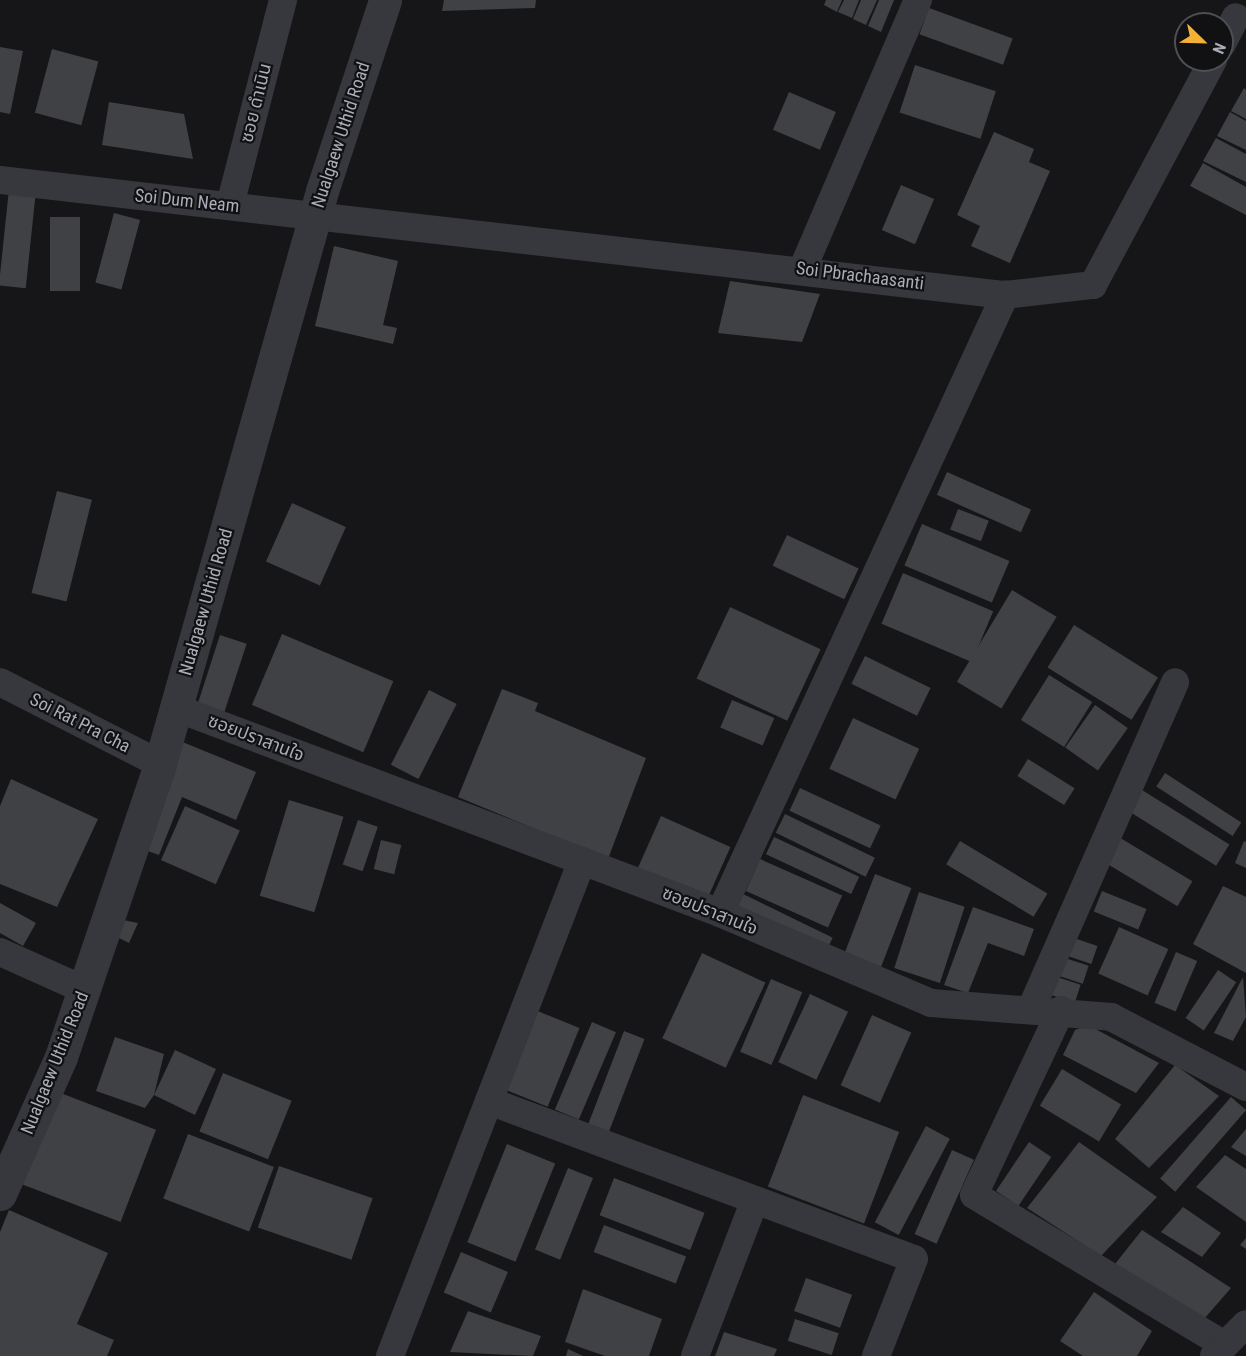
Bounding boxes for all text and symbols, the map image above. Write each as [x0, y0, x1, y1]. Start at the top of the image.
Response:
north arrow [1174, 12, 1234, 72]
text: N [1209, 40, 1230, 57]
street label: Nualgaew Uthid Road [307, 59, 375, 211]
street label: ซอย ดำเนิน [236, 61, 276, 145]
street label: Soi Dum Neam [134, 185, 240, 217]
street label: Soi Pbrachaasanti [795, 257, 925, 295]
street label: Nualgaew Uthid Road [175, 526, 237, 678]
street label: Soi Rat Pra Cha [26, 688, 134, 758]
street label: ซอยปราสานใจ [205, 710, 307, 766]
street label: ซอยปราสานใจ [659, 882, 761, 940]
street label: Nualgaew Uthid Road [17, 989, 93, 1137]

